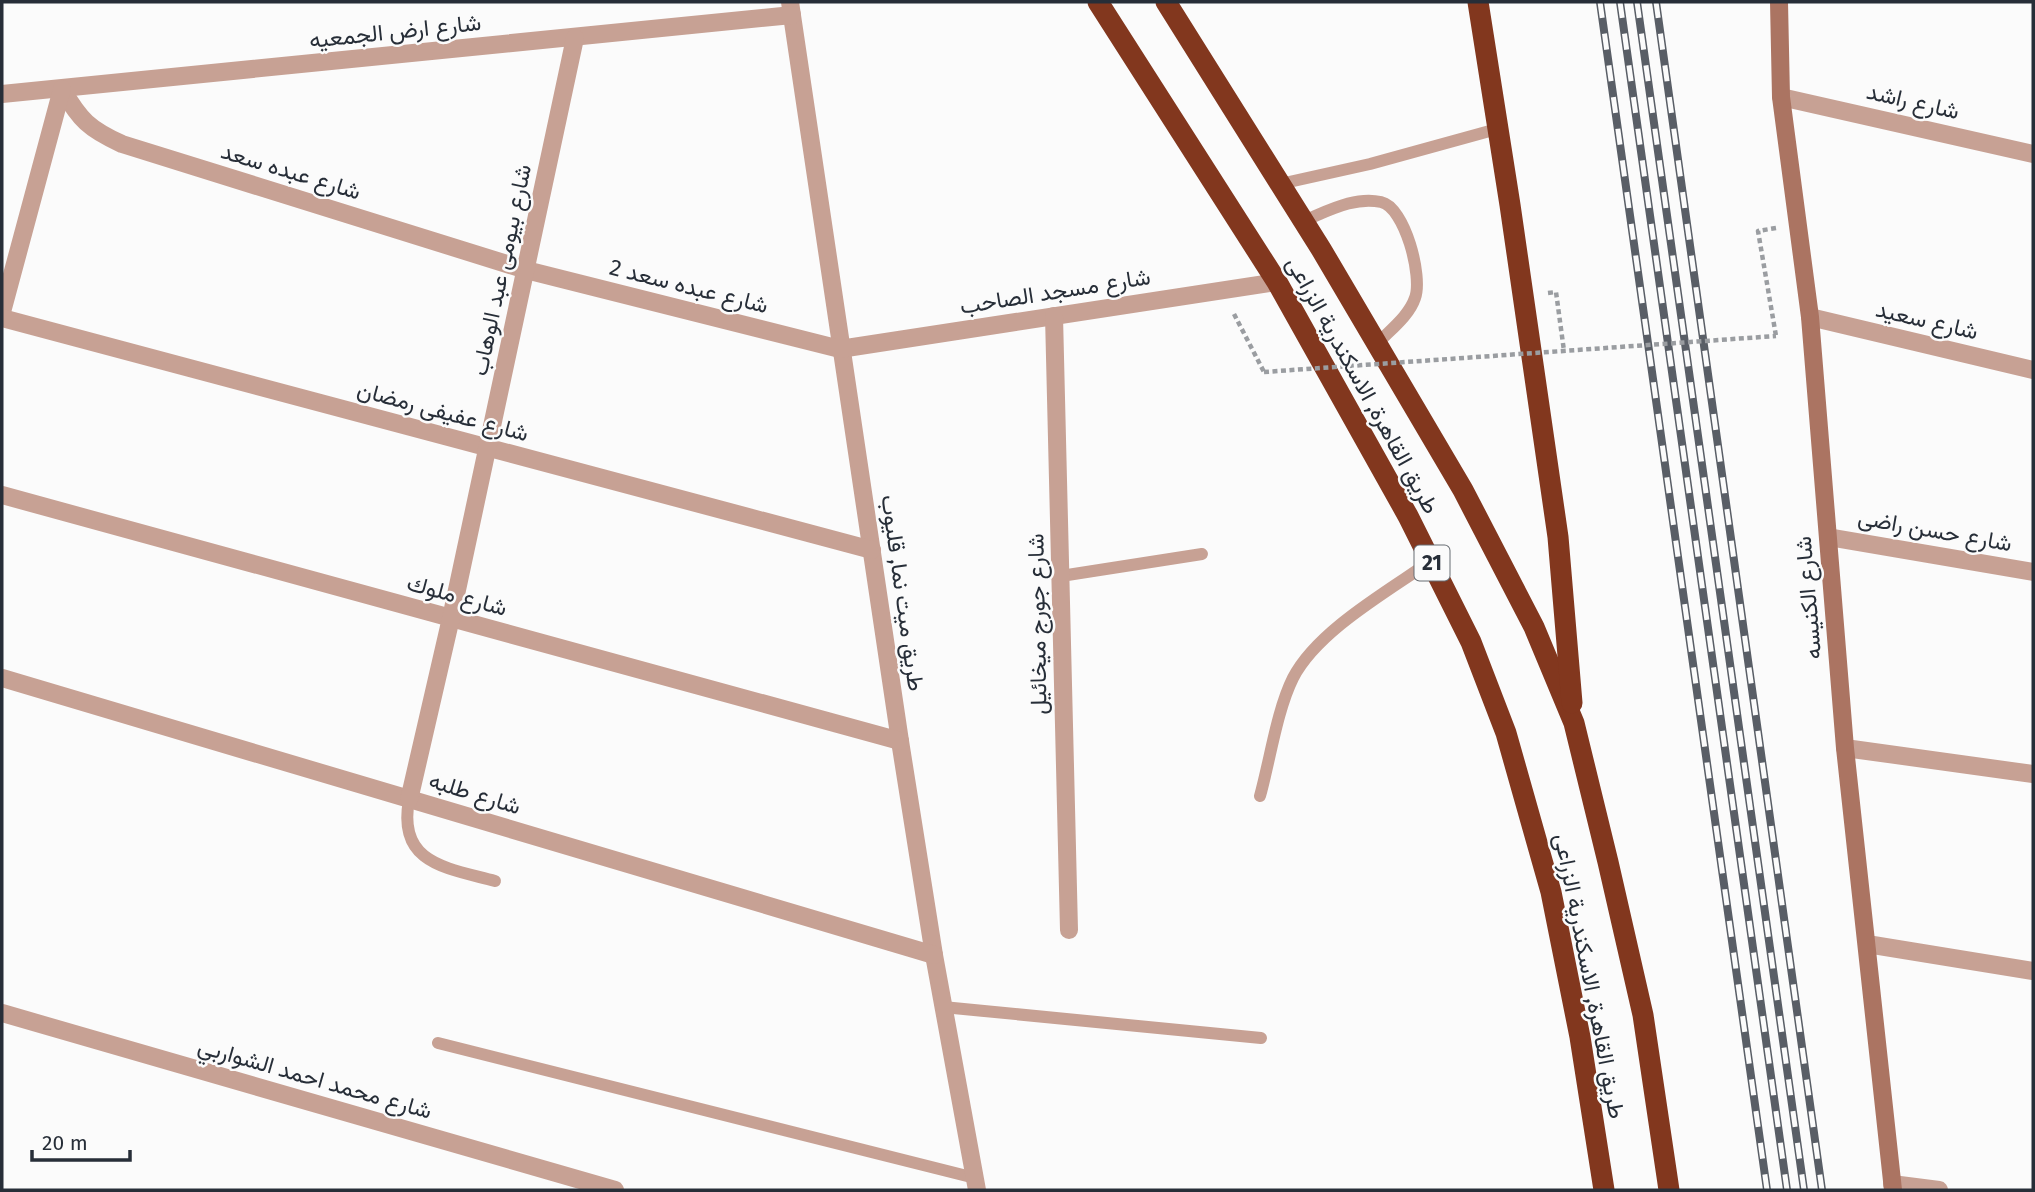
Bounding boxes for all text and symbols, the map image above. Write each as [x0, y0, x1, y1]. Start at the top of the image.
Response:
street label: شارع ارض الجمعيه [308, 8, 483, 56]
street label: شارع راشد [1863, 77, 1962, 127]
street label: شارع عبده سعد [217, 136, 364, 207]
street label: شارع بيومى عبد الوهاب [465, 162, 539, 379]
street label: طريق القاهرة, الاسكندرية الزراعى [1280, 251, 1446, 519]
street label: شارع عبده سعد 2 [606, 253, 771, 321]
street label: شارع مسجد الصاحب [958, 262, 1153, 322]
street label: شارع سعيد [1873, 295, 1981, 347]
street label: شارع عفيفى رمضان [354, 375, 532, 449]
street label: طريق ميت نما, قليوب [874, 493, 931, 693]
street label: شارع حسن راضى [1856, 503, 2014, 559]
street label: شارع جورج ميخائيل [1021, 533, 1055, 715]
street label: شارع الكنيسه [1789, 535, 1829, 661]
road number: 21 [1414, 546, 1450, 580]
street label: شارع ملوك [403, 568, 510, 624]
street label: شارع طلبه [425, 766, 524, 822]
street label: طريق القاهرة, الاسكندرية الزراعى [1548, 831, 1631, 1121]
street label: شارع محمد احمد الشواربي [193, 1031, 435, 1130]
scale bar [32, 1118, 130, 1162]
text: 20 m [42, 1130, 88, 1156]

